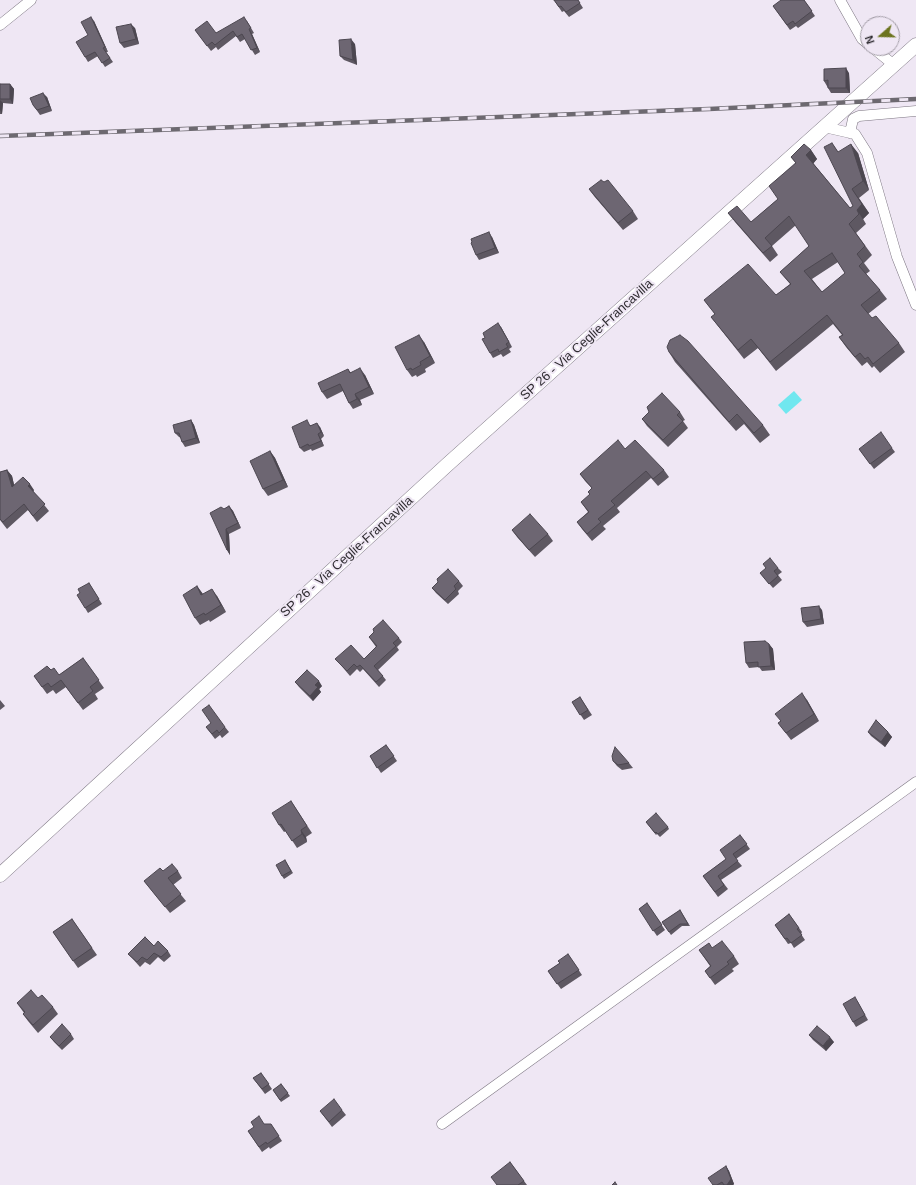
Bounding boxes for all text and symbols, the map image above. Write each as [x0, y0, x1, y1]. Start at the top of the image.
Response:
north arrow [860, 16, 900, 56]
text: N [863, 34, 877, 46]
street label: SP 26 - Via Ceglie-Francavilla [517, 276, 657, 404]
street label: SP 26 - Via Ceglie-Francavilla [277, 493, 417, 621]

